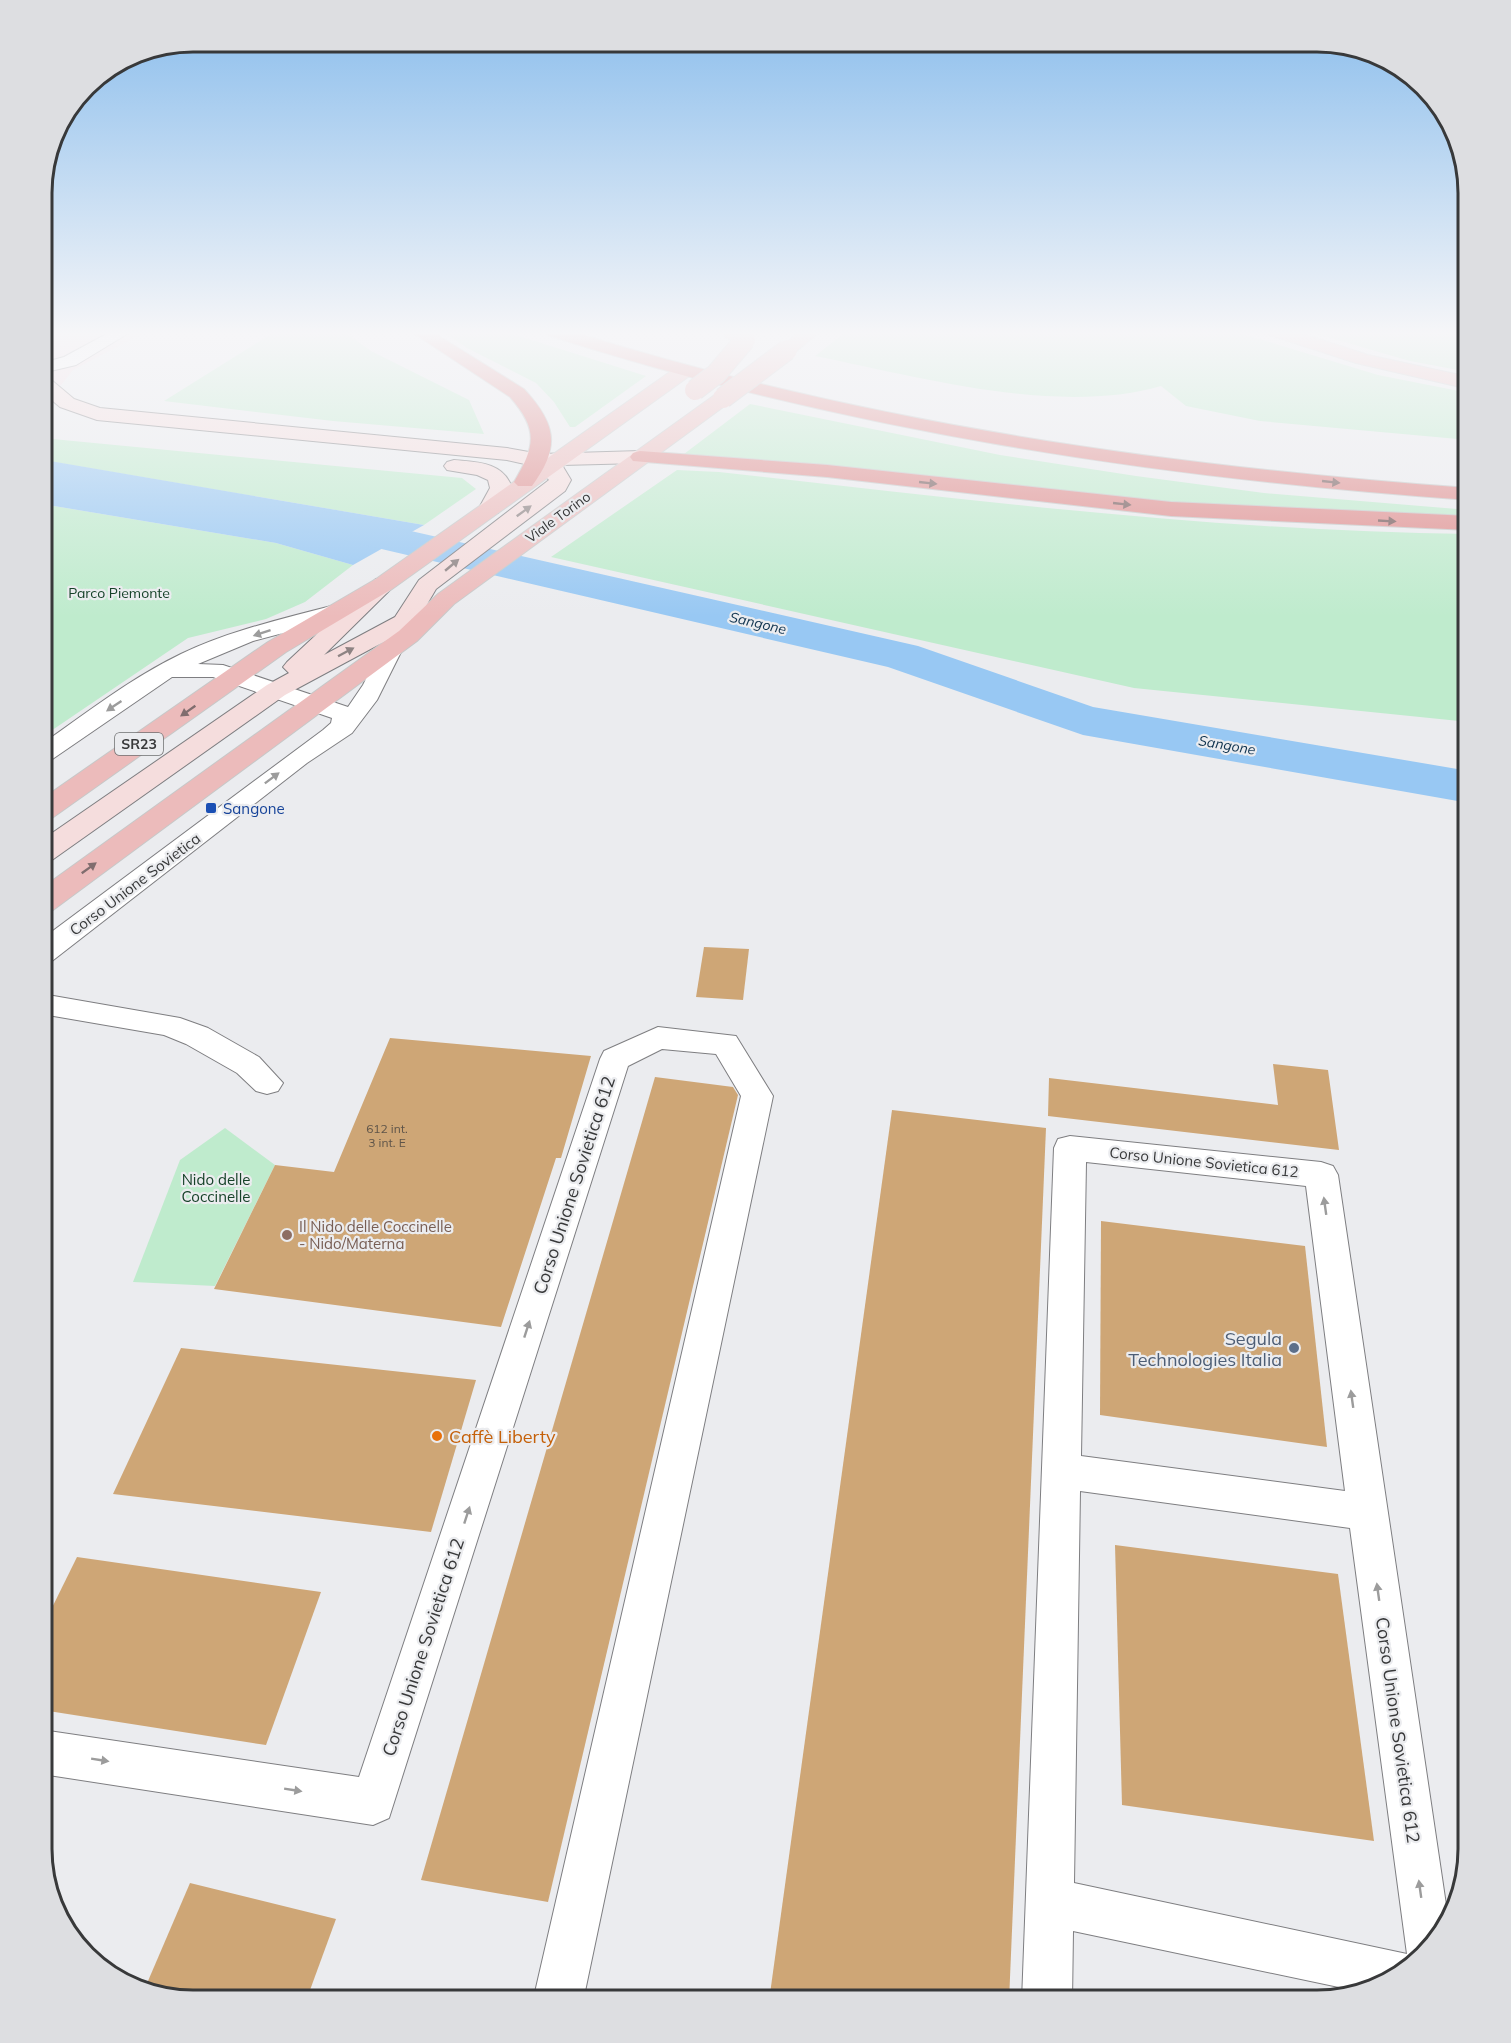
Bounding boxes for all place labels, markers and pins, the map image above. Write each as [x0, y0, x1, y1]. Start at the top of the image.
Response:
place label: Sangone [223, 799, 285, 818]
marker: Sangone [204, 801, 218, 815]
place label: Il Nido delle Coccinelle - Nido/Materna [299, 1217, 452, 1253]
marker: Il Nido delle Coccinelle - Nido/Materna [280, 1228, 294, 1242]
place label: Segula Technologies Italia [1128, 1327, 1282, 1371]
marker: Segula Technologies Italia [1287, 1341, 1301, 1355]
place label: Caffè Liberty [449, 1425, 556, 1448]
marker: Caffè Liberty [430, 1429, 444, 1443]

